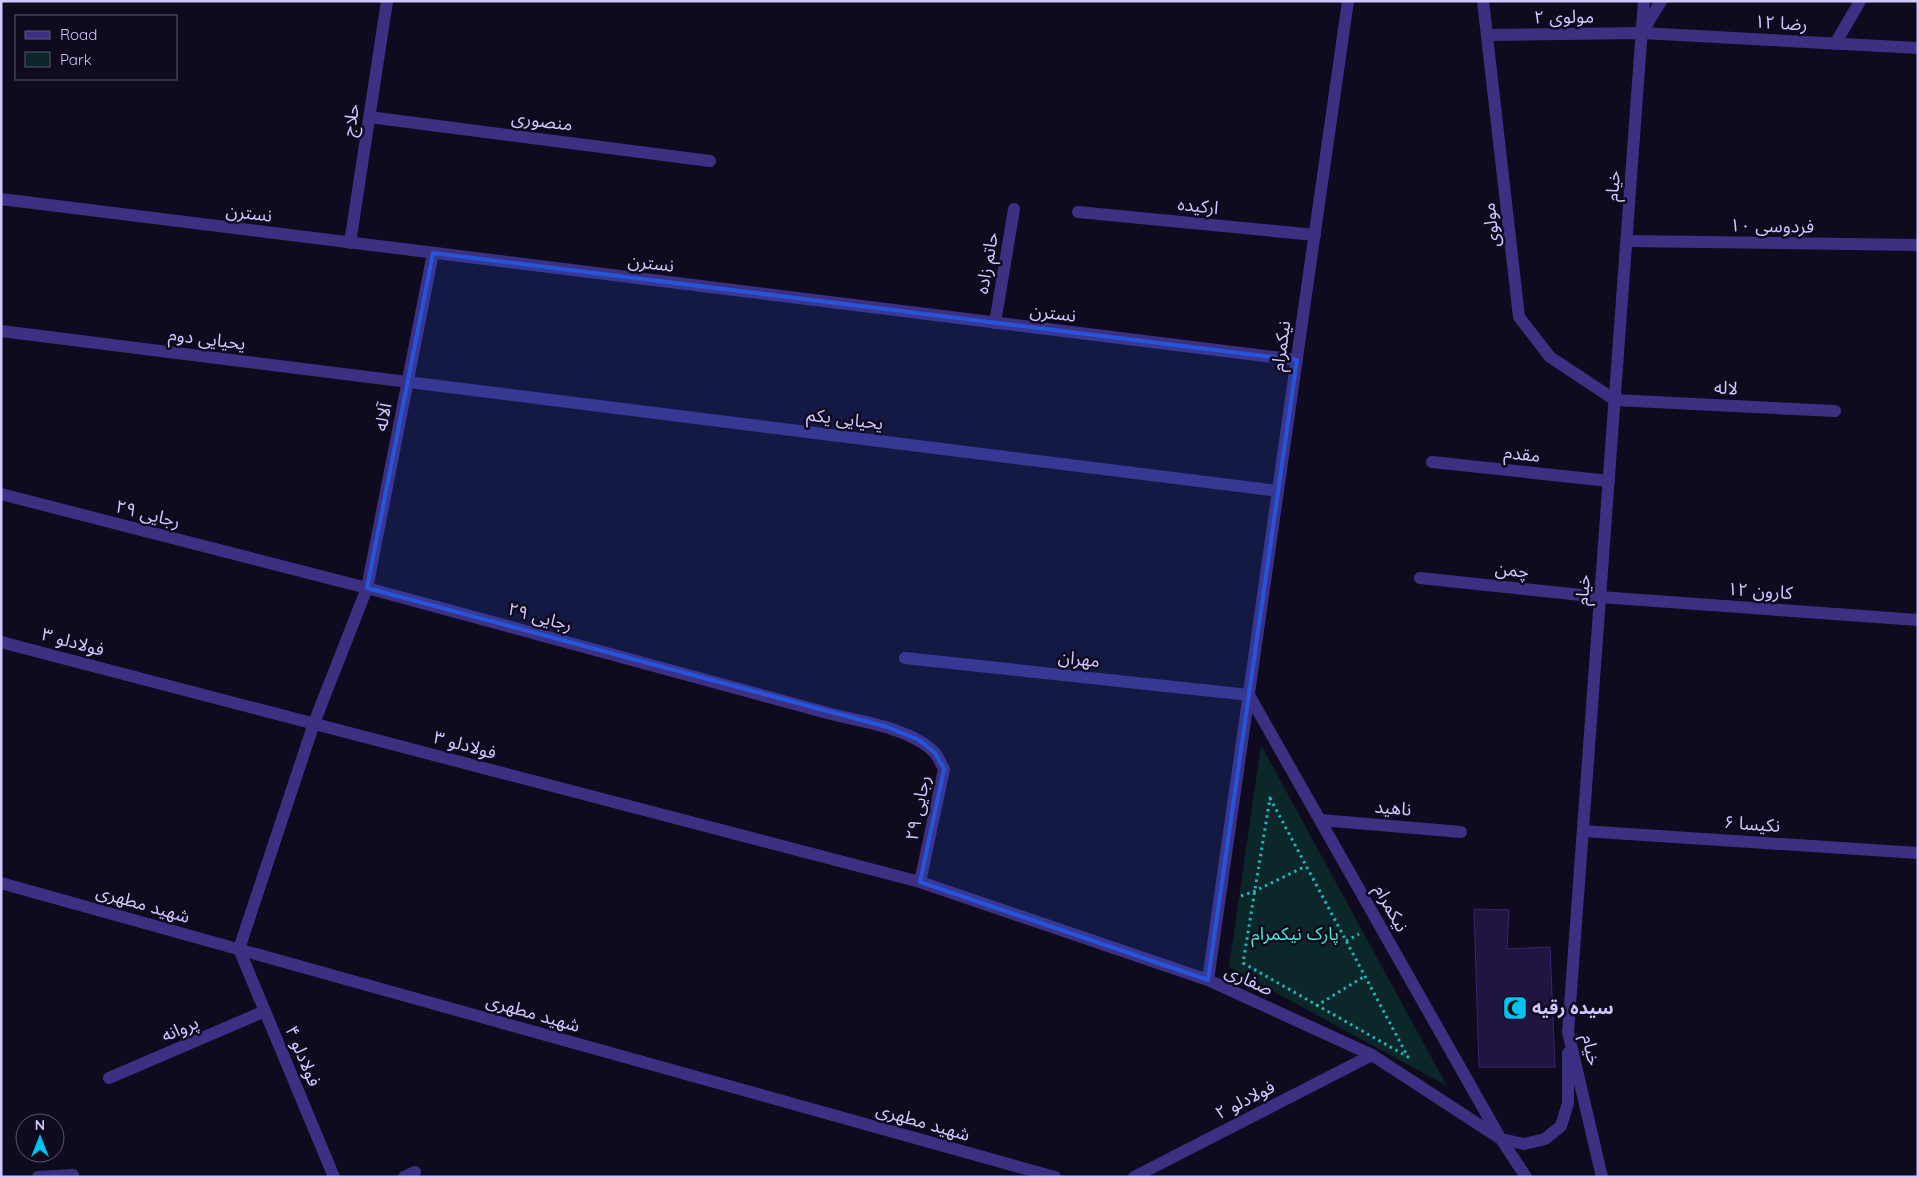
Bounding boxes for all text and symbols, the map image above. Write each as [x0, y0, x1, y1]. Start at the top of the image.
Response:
street label: مولوی ۲ [1534, 4, 1594, 29]
street label: رضا ۱۲ [1754, 10, 1808, 35]
legend [15, 15, 178, 80]
text: Road [60, 25, 97, 44]
text: Park [60, 50, 92, 69]
street label: حلاج [337, 102, 366, 138]
street label: منصوری [510, 105, 574, 136]
street label: خیام [1600, 170, 1628, 203]
street label: ارکیده [1176, 192, 1220, 219]
street label: نسترن [225, 198, 273, 227]
street label: مولوی [1476, 201, 1505, 249]
street label: فردوسی ۱۰ [1730, 213, 1814, 238]
street label: حاتم زاده [970, 230, 1005, 296]
street label: نسترن [627, 248, 675, 277]
street label: نسترن [1029, 298, 1077, 327]
street label: نیکمرام [1266, 319, 1298, 373]
street label: یحیایی دوم [167, 322, 247, 358]
street label: لاله [1713, 375, 1739, 400]
street label: آلاله [369, 400, 397, 433]
street label: یحیایی یکم [805, 402, 885, 437]
street label: مقدم [1502, 440, 1541, 470]
street label: رجایی ۲۹ [113, 494, 183, 533]
street label: چمن [1494, 556, 1530, 583]
street label: خیام [1570, 574, 1598, 607]
street label: کارون ۱۲ [1727, 577, 1794, 604]
street label: رجایی ۲۹ [505, 597, 575, 636]
street label: فولادلو ۳ [39, 622, 107, 661]
street label: مهران [1057, 645, 1101, 672]
street label: فولادلو ۳ [431, 725, 499, 764]
street label: رجایی ۲۹ [900, 773, 935, 842]
street label: ناهید [1374, 794, 1412, 821]
street label: نکيسا ۶ [1723, 810, 1781, 837]
street label: شهید مطهری [94, 879, 193, 928]
street label: نیکمرام [1366, 880, 1414, 937]
park label: پارک نیکمرام [1251, 922, 1339, 948]
street label: صفاری [1221, 959, 1277, 1000]
street label: شهید مطهری [484, 988, 583, 1037]
mosque icon: سیده رقیه [1502, 995, 1528, 1021]
place label: سیده رقیه [1532, 996, 1614, 1019]
street label: پروانه [158, 1010, 202, 1047]
street label: فولادلو ۴ [280, 1022, 327, 1090]
street label: خیام [1574, 1032, 1606, 1068]
street label: فولادلو ۲ [1211, 1075, 1279, 1124]
street label: شهید مطهری [874, 1097, 973, 1146]
north arrow [15, 1113, 65, 1163]
text: N [35, 1116, 45, 1134]

